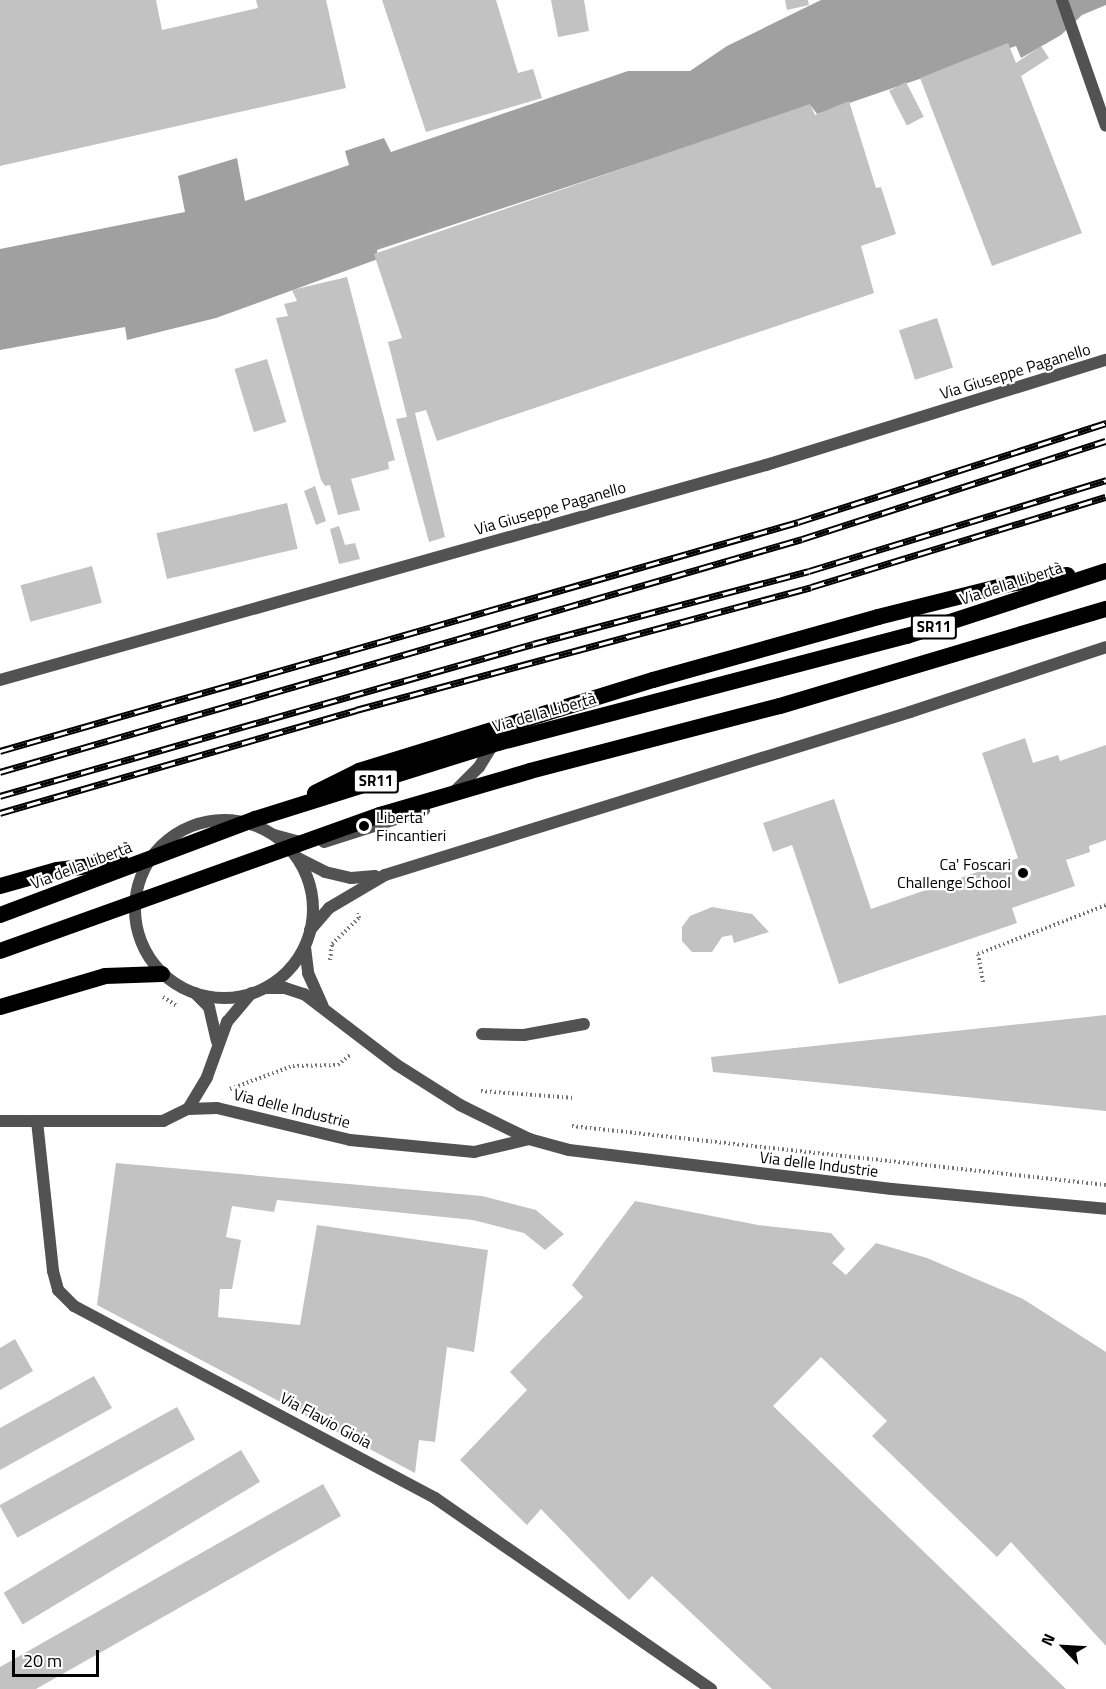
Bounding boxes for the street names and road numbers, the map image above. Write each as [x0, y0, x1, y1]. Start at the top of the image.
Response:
street label: Via Giuseppe Paganello [937, 339, 1093, 403]
street label: Via Giuseppe Paganello [472, 477, 628, 539]
street label: Via della Libertà [957, 557, 1065, 609]
road number: SR11 [910, 615, 958, 639]
street label: Via della Libertà [490, 688, 598, 736]
road number: SR11 [352, 769, 400, 793]
street label: Via della Libertà [28, 837, 134, 893]
street label: Via delle Industrie [232, 1084, 352, 1132]
street label: Via delle Industrie [758, 1147, 880, 1181]
street label: Via Flavio Gioia [277, 1388, 375, 1452]

